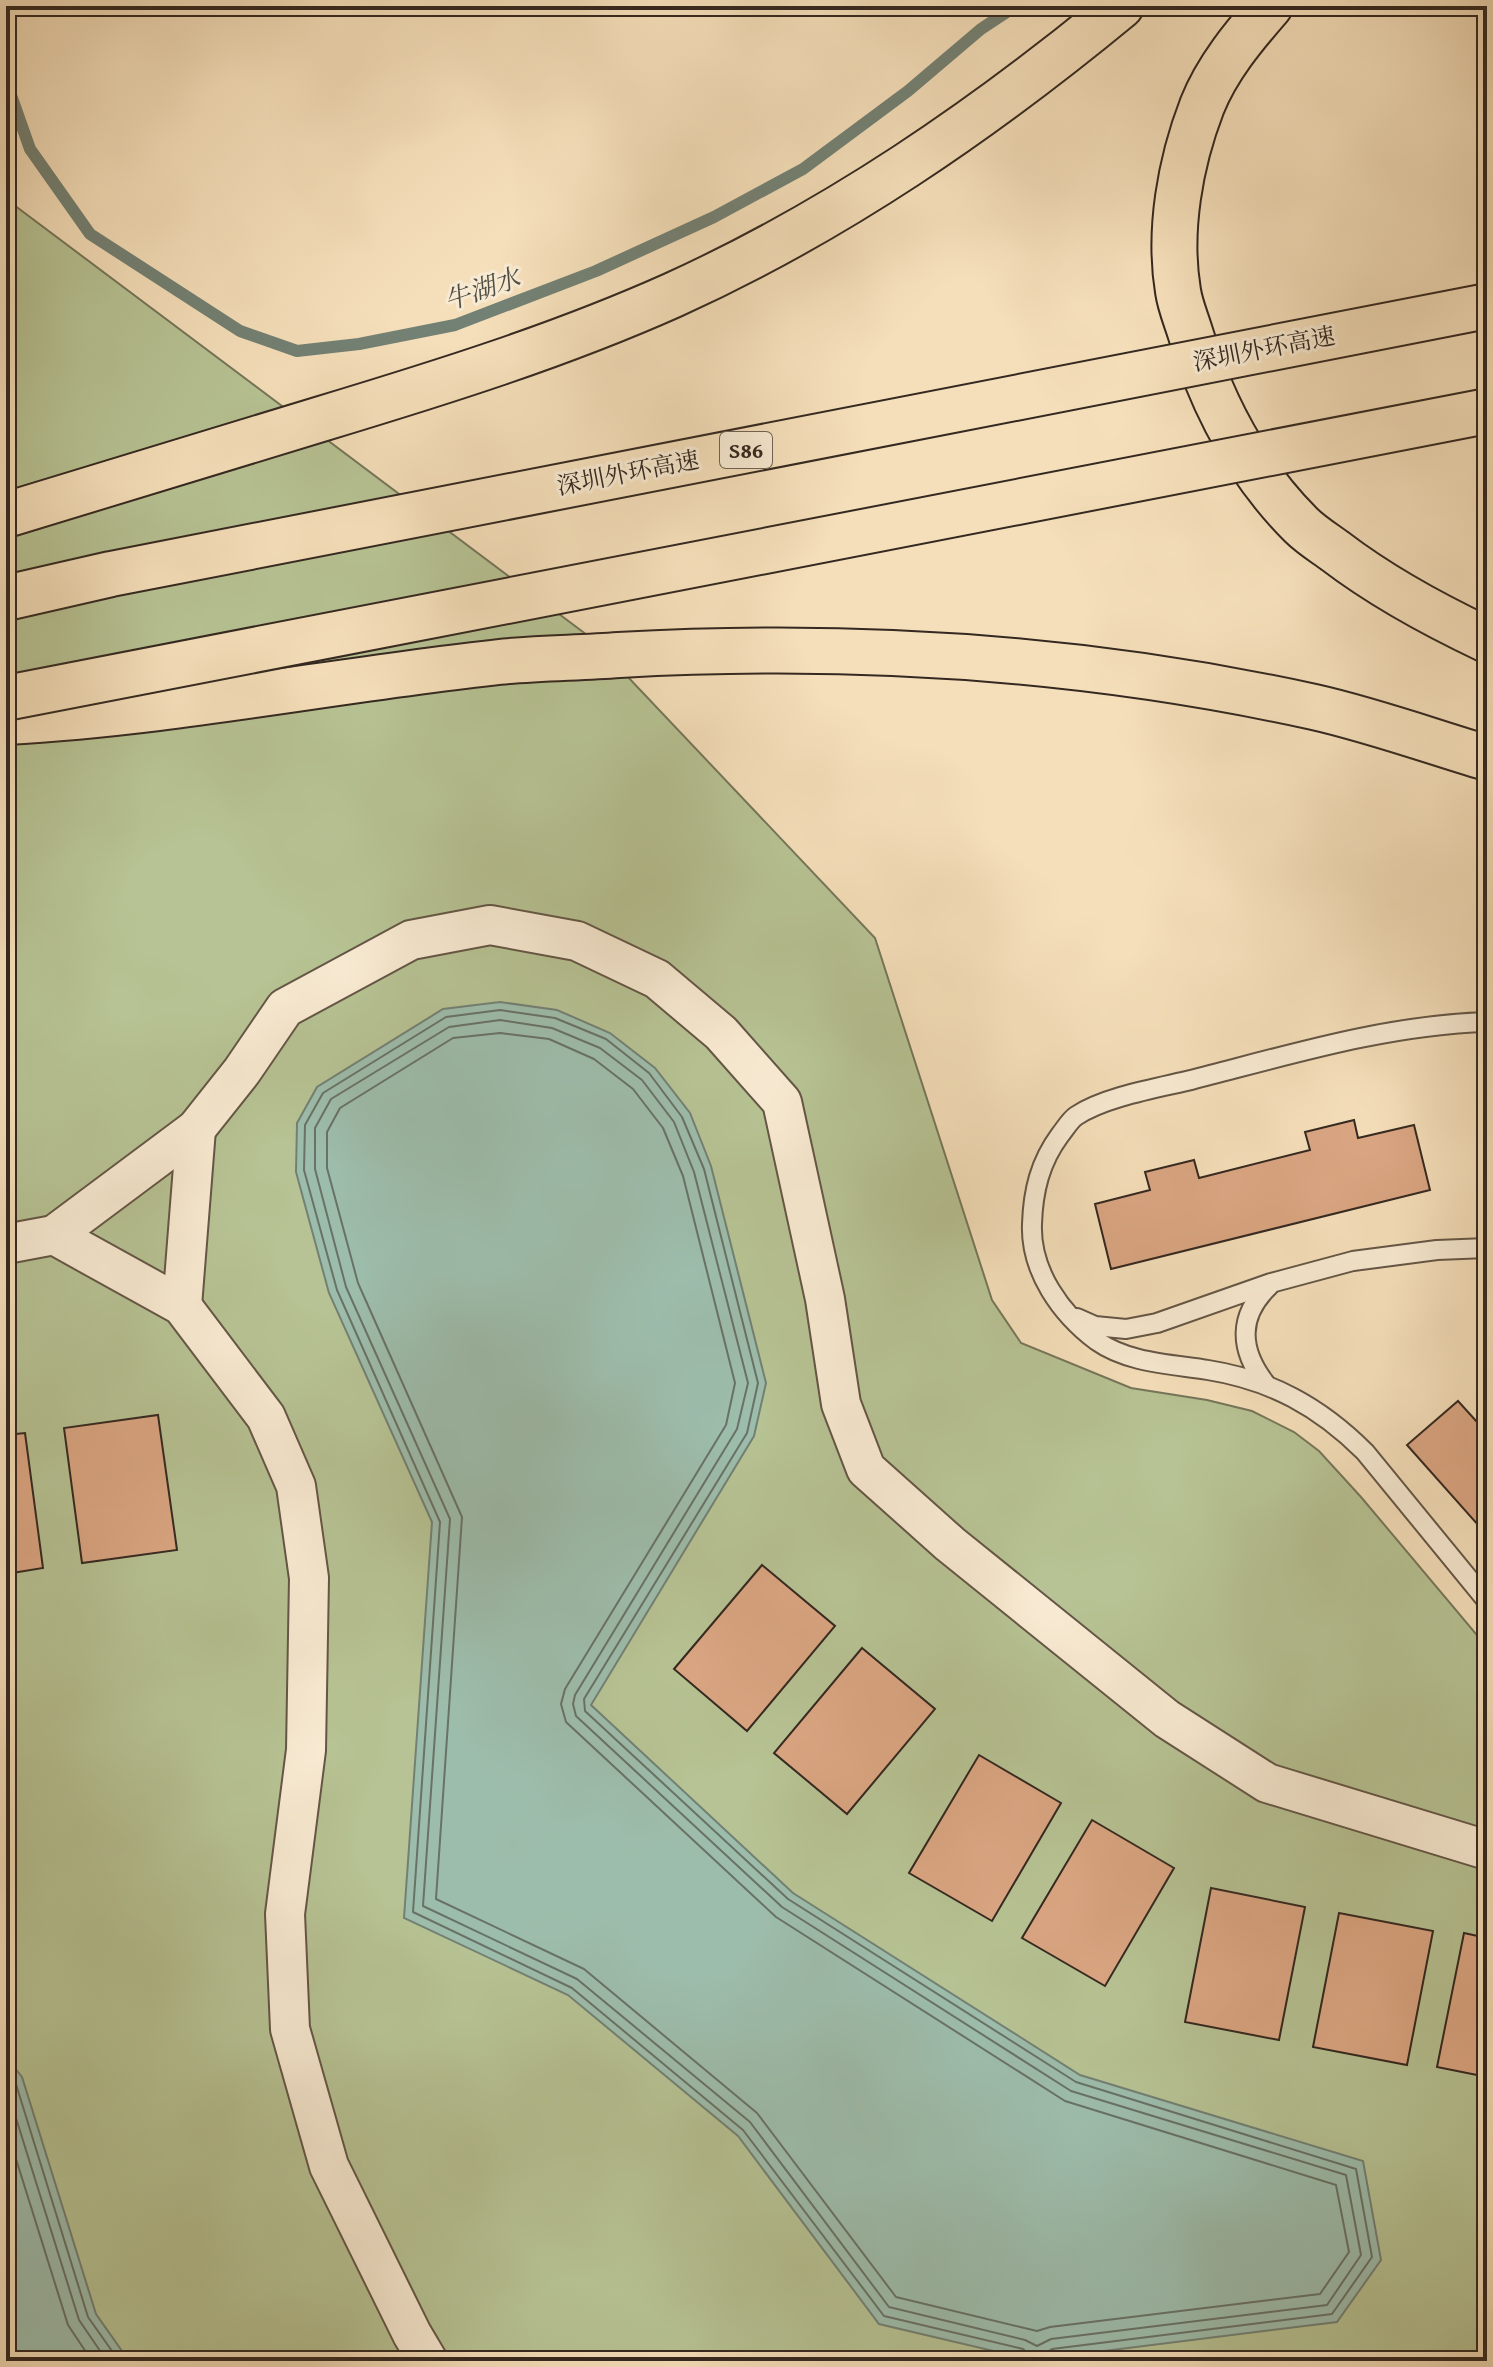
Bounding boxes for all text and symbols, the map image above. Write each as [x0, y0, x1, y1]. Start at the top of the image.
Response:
water label: 牛湖水 [439, 256, 528, 320]
street label: 深圳外环高速 [1190, 318, 1338, 379]
road number: S86 [720, 432, 772, 468]
street label: 深圳外环高速 [554, 442, 702, 503]

